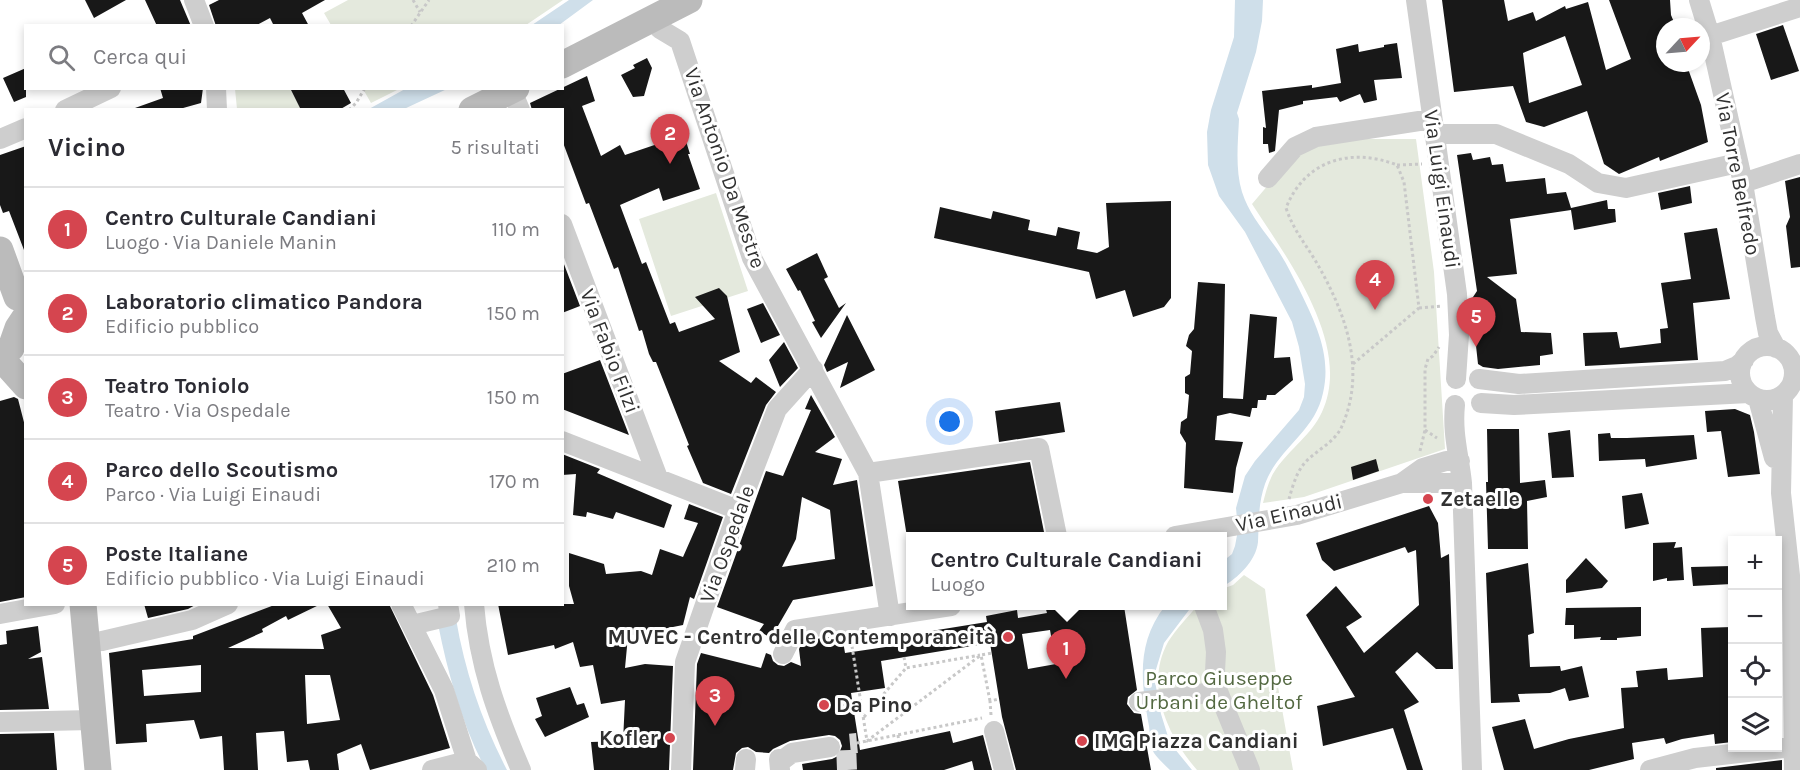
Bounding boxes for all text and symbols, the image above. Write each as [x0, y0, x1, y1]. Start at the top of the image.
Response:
north arrow [1656, 18, 1710, 72]
search box [24, 24, 564, 90]
icon: search [45, 41, 78, 74]
text: Cerca qui [93, 44, 187, 70]
street label: Via Antonio Da Mestre [679, 65, 771, 271]
street label: Via Torre Belfredo [1710, 91, 1766, 257]
street label: Via Luigi Einaudi [1419, 108, 1465, 270]
pin: 2 [650, 114, 690, 164]
text: Vicino [48, 132, 125, 163]
text: 5 risultati [451, 136, 540, 159]
text: Centro Culturale Candiani [105, 205, 377, 231]
text: 1 [64, 218, 71, 241]
text: 110 m [491, 218, 540, 241]
text: Luogo · Via Daniele Manin [105, 231, 337, 254]
pin: 4 [1356, 260, 1394, 310]
street label: Via Fabio Filzi [575, 285, 645, 417]
text: Laboratorio climatico Pandora [105, 289, 423, 315]
pin: 5 [1456, 298, 1496, 347]
text: 2 [61, 302, 74, 325]
text: 150 m [487, 302, 540, 325]
text: Edificio pubblico [105, 315, 259, 338]
text: Teatro Toniolo [105, 373, 249, 399]
text: 3 [61, 386, 74, 409]
text: 150 m [487, 386, 540, 409]
text: Teatro · Via Ospedale [105, 399, 291, 422]
your location [935, 407, 964, 436]
text: Parco dello Scoutismo [105, 457, 338, 483]
text: 4 [62, 470, 73, 493]
text: 170 m [489, 470, 540, 493]
street label: Via Ospedale [695, 482, 759, 606]
text: Parco · Via Luigi Einaudi [105, 483, 321, 506]
place label: Zetaelle [1440, 487, 1520, 511]
street label: Via Einaudi [1234, 489, 1344, 537]
marker: Zetaelle [1421, 492, 1435, 506]
popup [906, 532, 1227, 610]
map controls [1728, 536, 1782, 752]
button: + [1728, 536, 1782, 590]
text: Poste Italiane [105, 541, 248, 567]
text: Centro Culturale Candiani [931, 547, 1203, 573]
text: 5 [62, 554, 73, 577]
text: 210 m [486, 554, 540, 577]
text: Edificio pubblico · Via Luigi Einaudi [105, 567, 425, 590]
text: Luogo [931, 573, 985, 596]
button: − [1728, 590, 1782, 644]
place label: MUVEC - Centro delle Contemporaneità [607, 625, 996, 649]
marker: MUVEC - Centro delle Contemporaneità [1001, 630, 1015, 644]
pin: 1 [1046, 630, 1086, 679]
button: locate [1728, 644, 1782, 698]
park label: Parco Giuseppe Urbani de Gheltof [1136, 666, 1303, 714]
pin: 3 [696, 676, 734, 726]
place label: Da Pino [836, 693, 912, 717]
marker: Da Pino [817, 698, 831, 712]
button: layers [1728, 698, 1782, 752]
place label: Kofler [599, 726, 659, 750]
place label: IMG Piazza Candiani [1094, 729, 1299, 753]
marker: Kofler [663, 731, 677, 745]
marker: IMG Piazza Candiani [1075, 734, 1089, 748]

